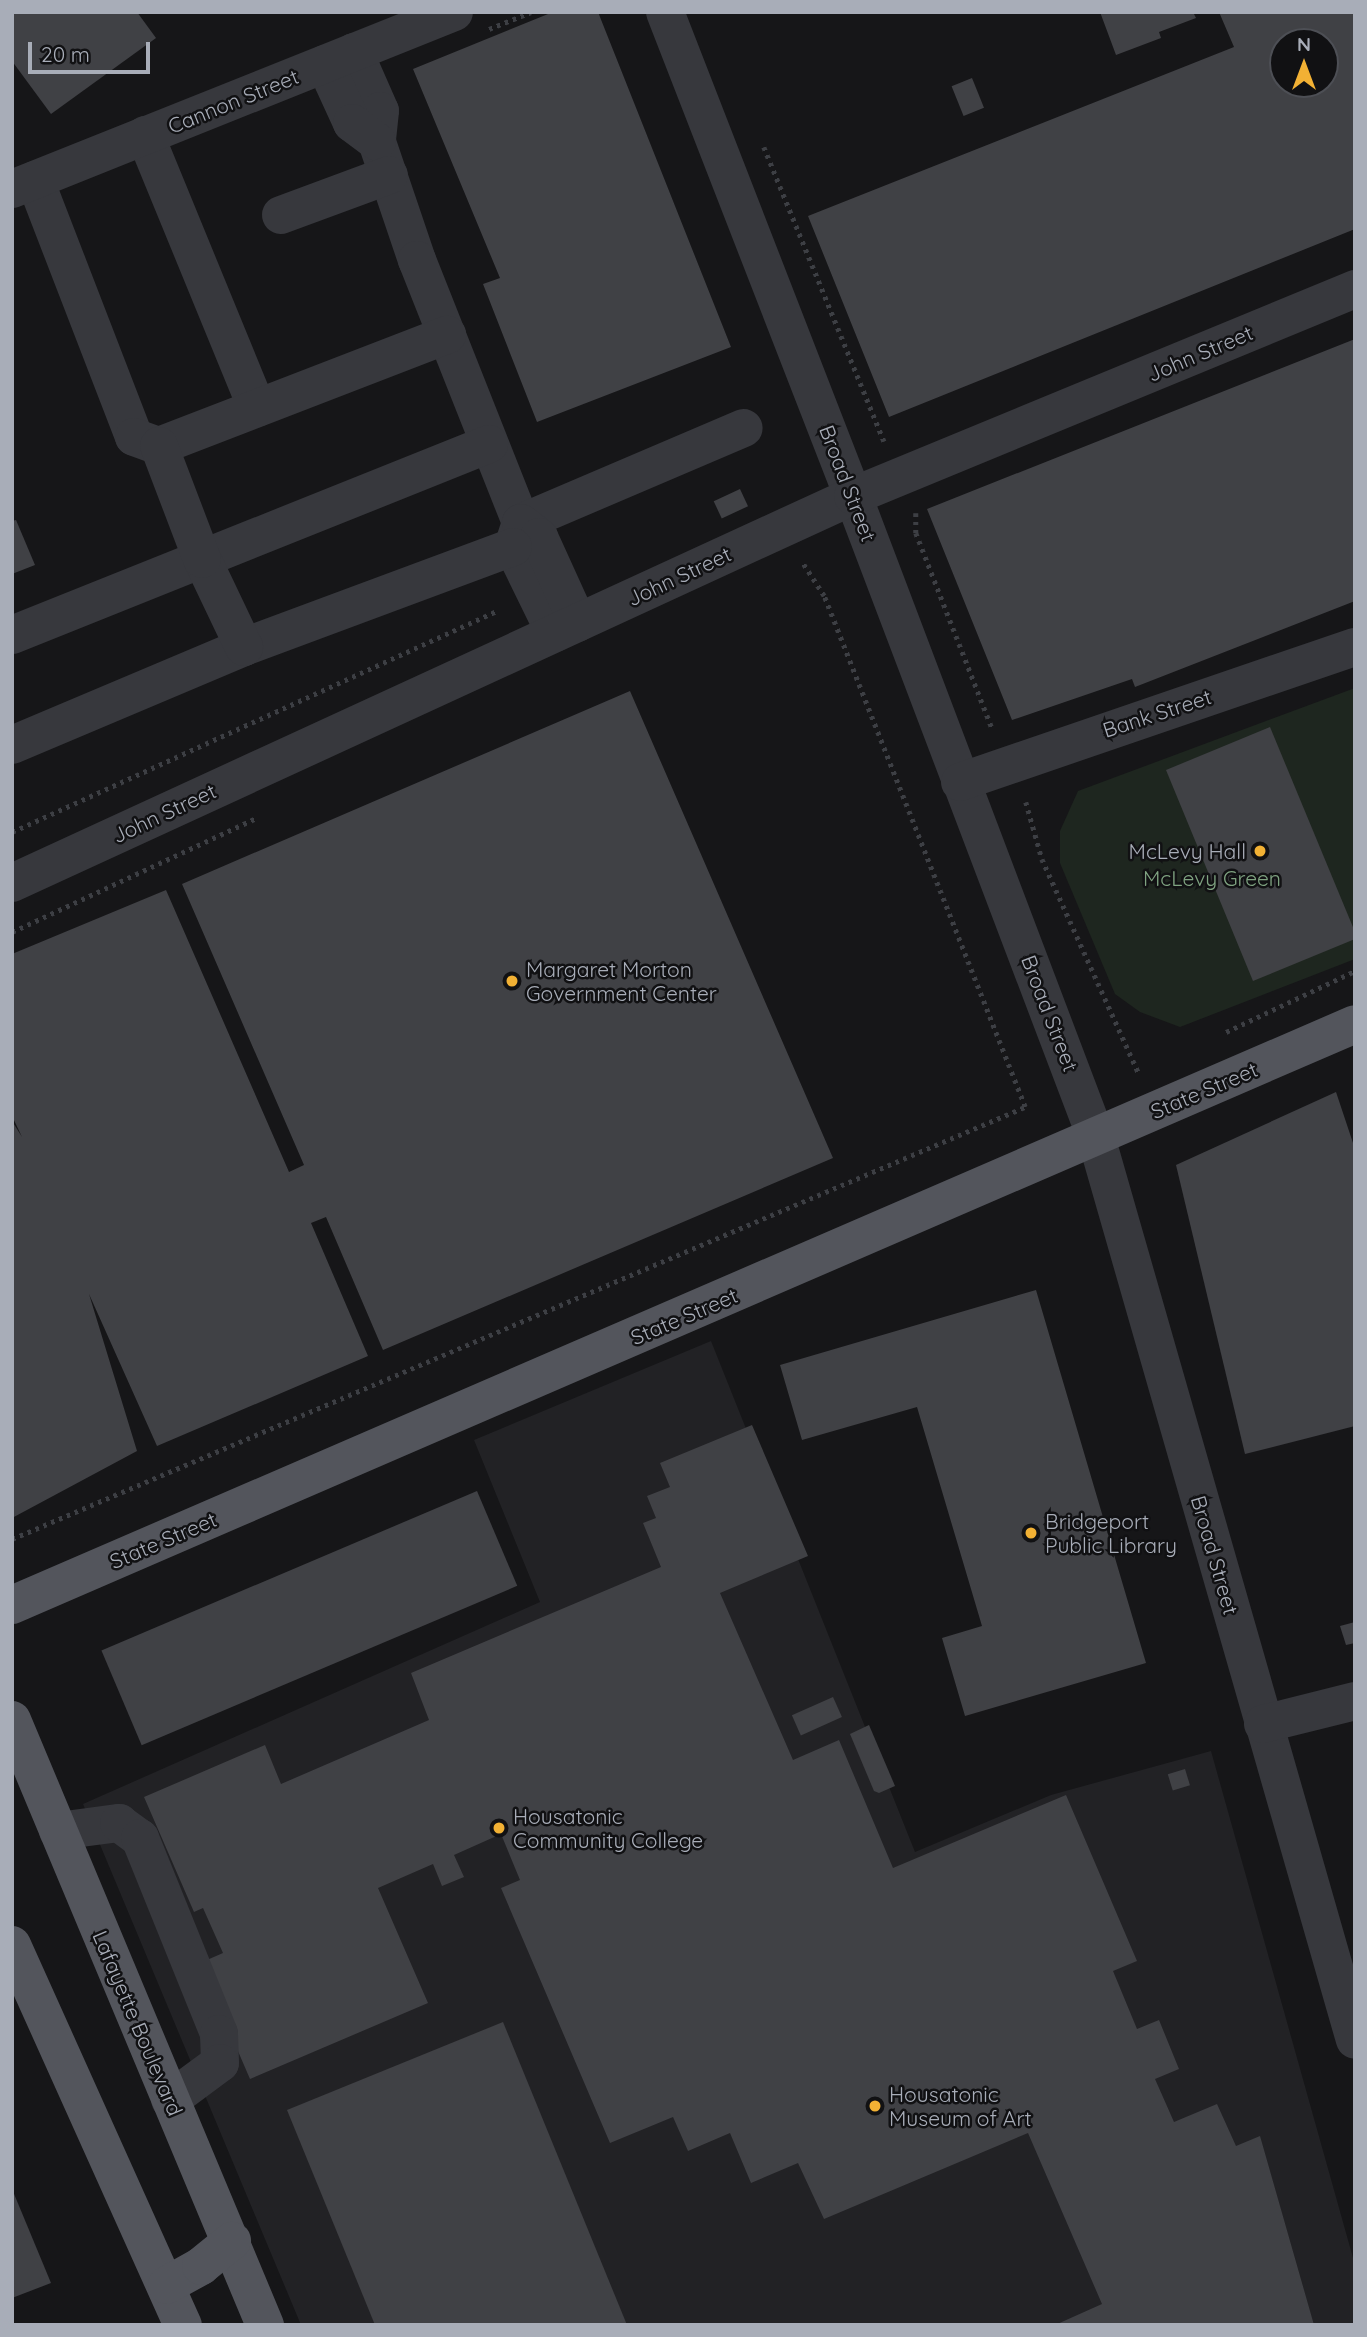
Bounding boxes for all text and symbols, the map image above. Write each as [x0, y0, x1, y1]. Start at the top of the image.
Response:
scale bar [32, 28, 154, 72]
north arrow [1269, 28, 1339, 98]
text: N [1297, 32, 1311, 56]
text: 20 m [41, 41, 90, 67]
street label: Cannon Street [164, 63, 302, 139]
street label: John Street [1144, 320, 1256, 386]
street label: Broad Street [814, 421, 882, 545]
street label: John Street [623, 541, 735, 611]
street label: Bank Street [1099, 684, 1215, 742]
street label: John Street [108, 778, 220, 848]
place label: McLevy Hall [1129, 838, 1246, 864]
marker: McLevy Hall [1252, 843, 1268, 859]
park label: McLevy Green [1143, 865, 1281, 891]
street label: Broad Street [1016, 951, 1084, 1075]
place label: Margaret Morton Government Center [526, 956, 717, 1006]
marker: Margaret Morton Government Center [504, 973, 520, 989]
street label: State Street [1147, 1056, 1261, 1124]
street label: State Street [627, 1282, 741, 1350]
street label: Broad Street [1186, 1493, 1244, 1617]
street label: State Street [106, 1506, 220, 1574]
place label: Bridgeport Public Library [1045, 1508, 1177, 1558]
marker: Bridgeport Public Library [1023, 1525, 1039, 1541]
place label: Housatonic Community College [513, 1803, 703, 1853]
marker: Housatonic Community College [491, 1820, 507, 1836]
street label: Lafayette Boulevard [88, 1927, 188, 2119]
place label: Housatonic Museum of Art [889, 2081, 1032, 2131]
marker: Housatonic Museum of Art [867, 2098, 883, 2114]

